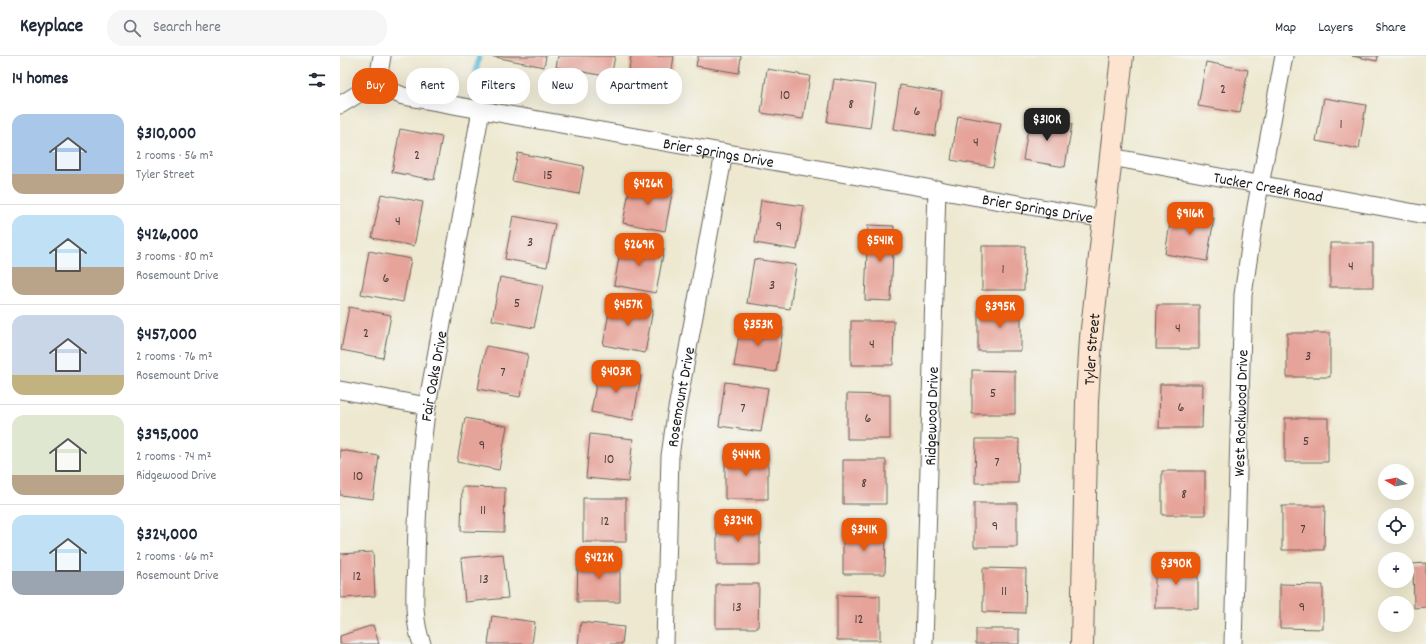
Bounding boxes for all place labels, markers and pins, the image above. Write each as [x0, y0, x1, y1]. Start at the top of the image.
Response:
pin: $310K [1019, 108, 1075, 142]
pin: $426K [620, 172, 676, 206]
pin: $916K [1162, 202, 1218, 236]
pin: $541K [852, 229, 908, 263]
pin: $269K [611, 233, 667, 267]
pin: $457K [600, 293, 656, 327]
pin: $395K [972, 295, 1028, 329]
pin: $353K [730, 313, 786, 347]
pin: $403K [588, 360, 644, 394]
pin: $444K [718, 443, 774, 477]
pin: $324K [710, 509, 766, 543]
pin: $341K [836, 518, 892, 552]
pin: $422K [571, 546, 627, 580]
pin: $390K [1148, 552, 1204, 586]

